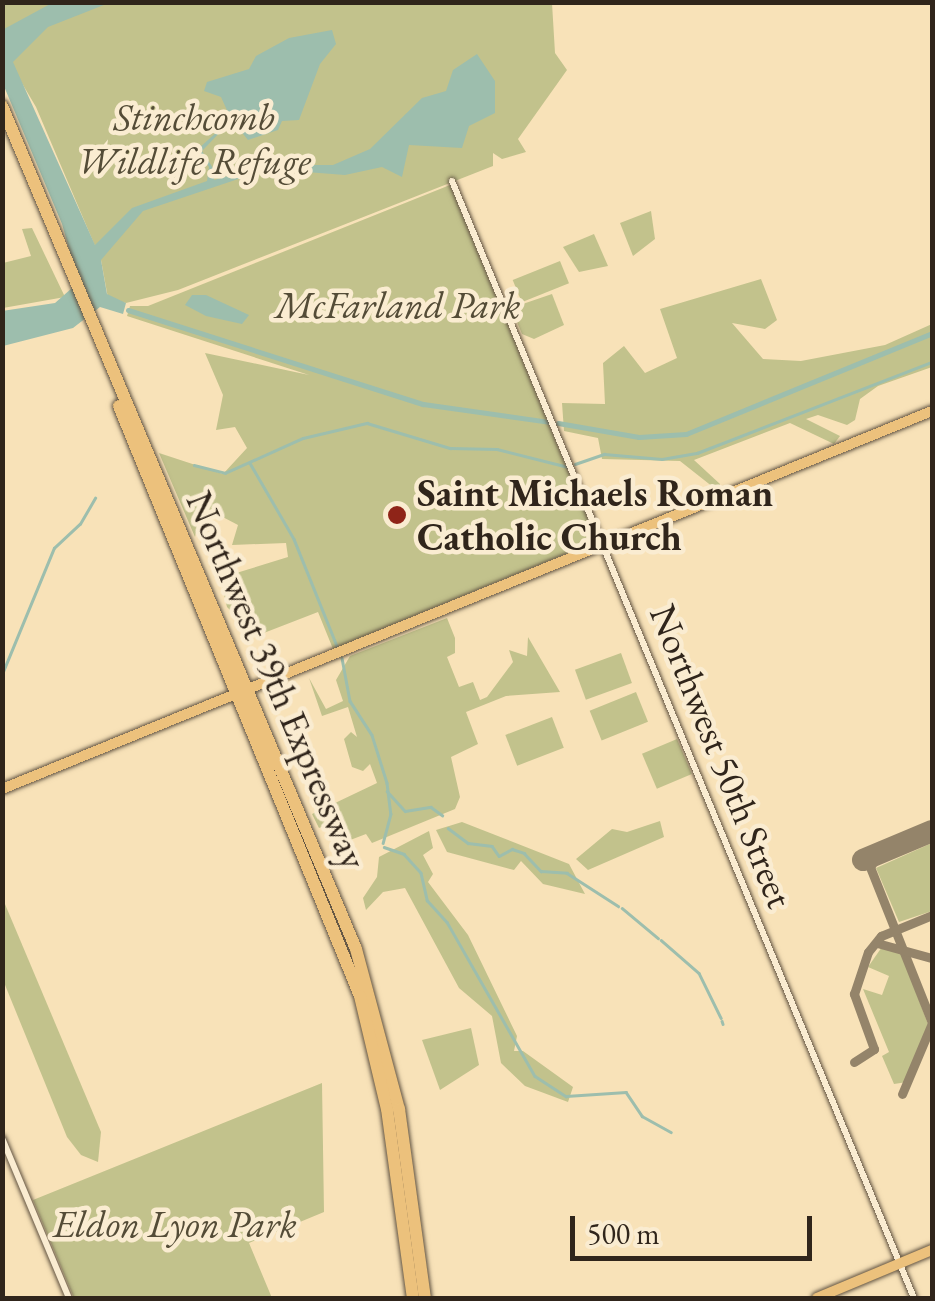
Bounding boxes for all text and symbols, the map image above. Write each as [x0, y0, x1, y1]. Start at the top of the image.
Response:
park label: Stinchcomb Wildlife Refuge [77, 94, 311, 183]
park label: McFarland Park [275, 282, 521, 328]
place label: Saint Michaels Roman Catholic Church [417, 470, 773, 560]
street label: Northwest 39th Expressway [177, 484, 377, 876]
marker: Saint Michaels Roman Catholic Church [386, 504, 408, 526]
street label: Northwest 50th Street [640, 598, 804, 914]
scale bar [575, 1196, 818, 1258]
park label: Eldon Lyon Park [53, 1201, 297, 1247]
text: 500 m [587, 1214, 660, 1253]

